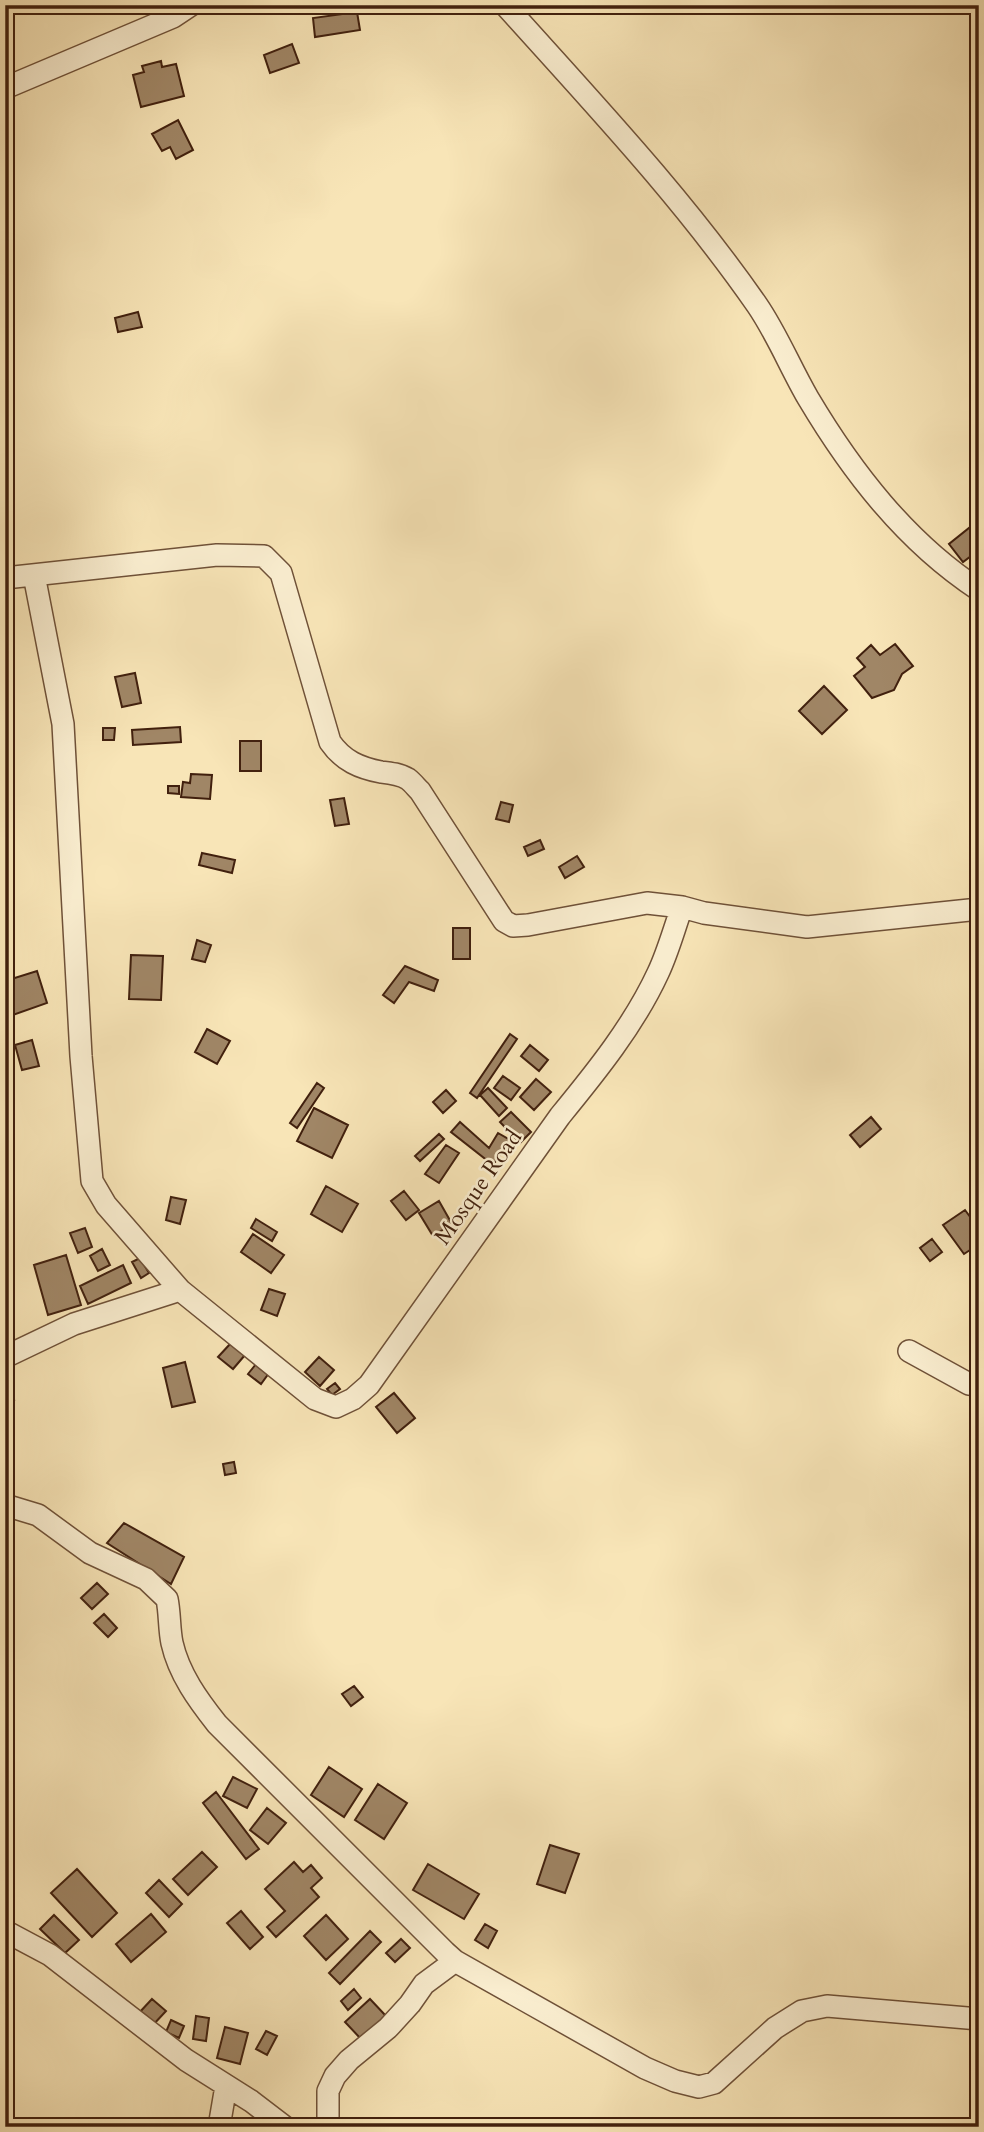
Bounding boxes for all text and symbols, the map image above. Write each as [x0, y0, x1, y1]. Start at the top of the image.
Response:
street label: Mosque Road [427, 1123, 530, 1251]

